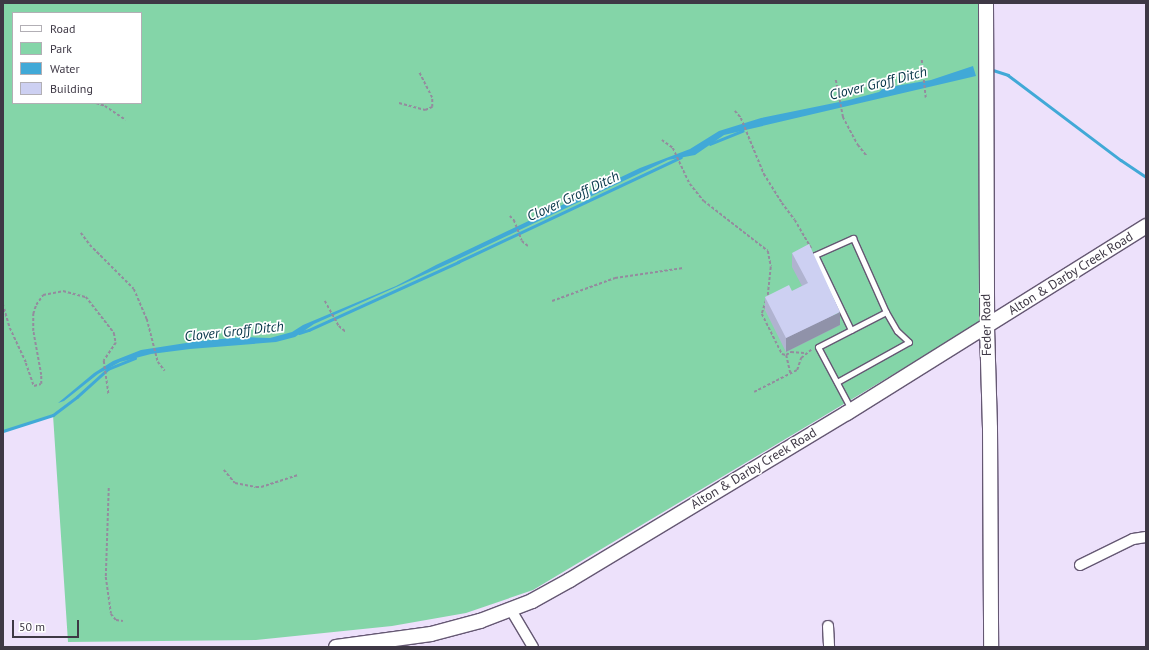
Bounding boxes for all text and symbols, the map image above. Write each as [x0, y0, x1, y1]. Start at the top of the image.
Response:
legend [12, 12, 142, 104]
text: Road [50, 21, 75, 36]
text: Park [50, 41, 72, 56]
text: Water [50, 61, 80, 76]
water label: Clover Groff Ditch [827, 63, 929, 103]
text: Building [50, 81, 93, 96]
water label: Clover Groff Ditch [524, 167, 622, 225]
street label: Alton & Darby Creek Road [1005, 229, 1137, 319]
street label: Feder Road [979, 294, 995, 356]
water label: Clover Groff Ditch [183, 317, 285, 345]
street label: Alton & Darby Creek Road [688, 425, 820, 513]
scale bar [14, 612, 81, 638]
text: 50 m [19, 619, 45, 634]

